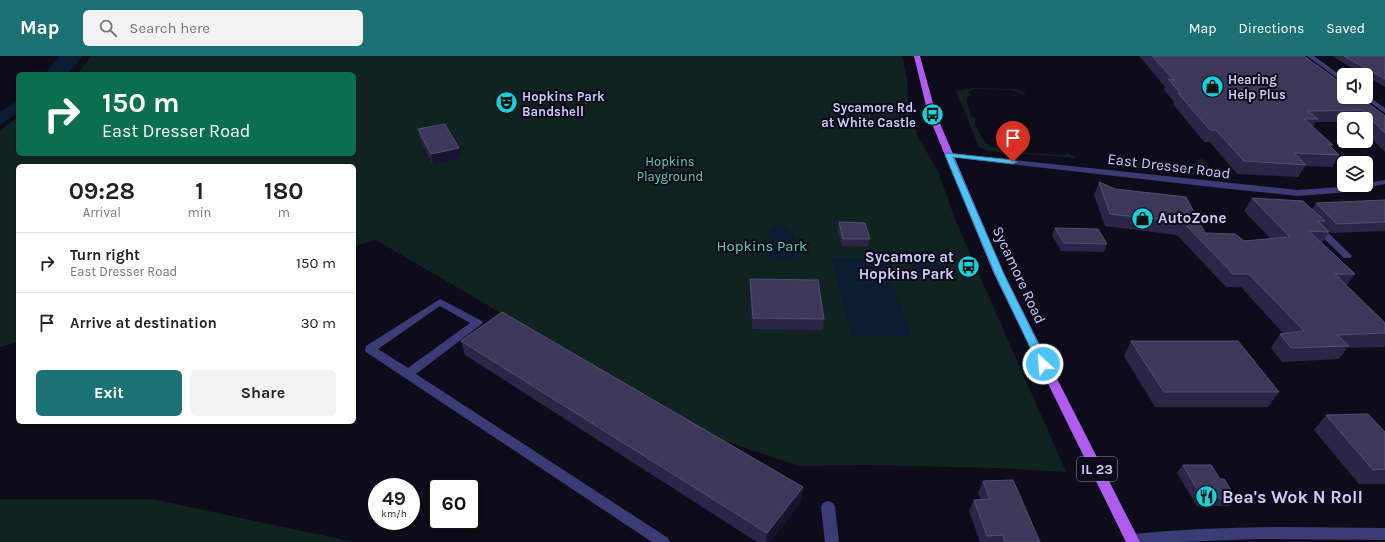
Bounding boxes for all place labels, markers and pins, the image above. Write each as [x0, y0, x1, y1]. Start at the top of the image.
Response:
place label: Hearing Help Plus [1228, 72, 1286, 102]
shop icon: Hearing Help Plus [1200, 73, 1226, 99]
place label: Hopkins Park Bandshell [522, 89, 605, 119]
theatre icon: Hopkins Park Bandshell [494, 90, 520, 116]
place label: Sycamore Rd. at White Castle [821, 100, 916, 130]
bus stop icon: Sycamore Rd. at White Castle [919, 101, 945, 127]
pin [996, 121, 1030, 162]
shop icon: AutoZone [1130, 205, 1156, 231]
place label: AutoZone [1158, 209, 1226, 227]
place label: Sycamore at Hopkins Park [859, 248, 954, 283]
bus stop icon: Sycamore at Hopkins Park [956, 253, 982, 279]
restaurant icon: Bea's Wok N Roll [1194, 484, 1220, 510]
place label: Bea's Wok N Roll [1222, 486, 1363, 508]

